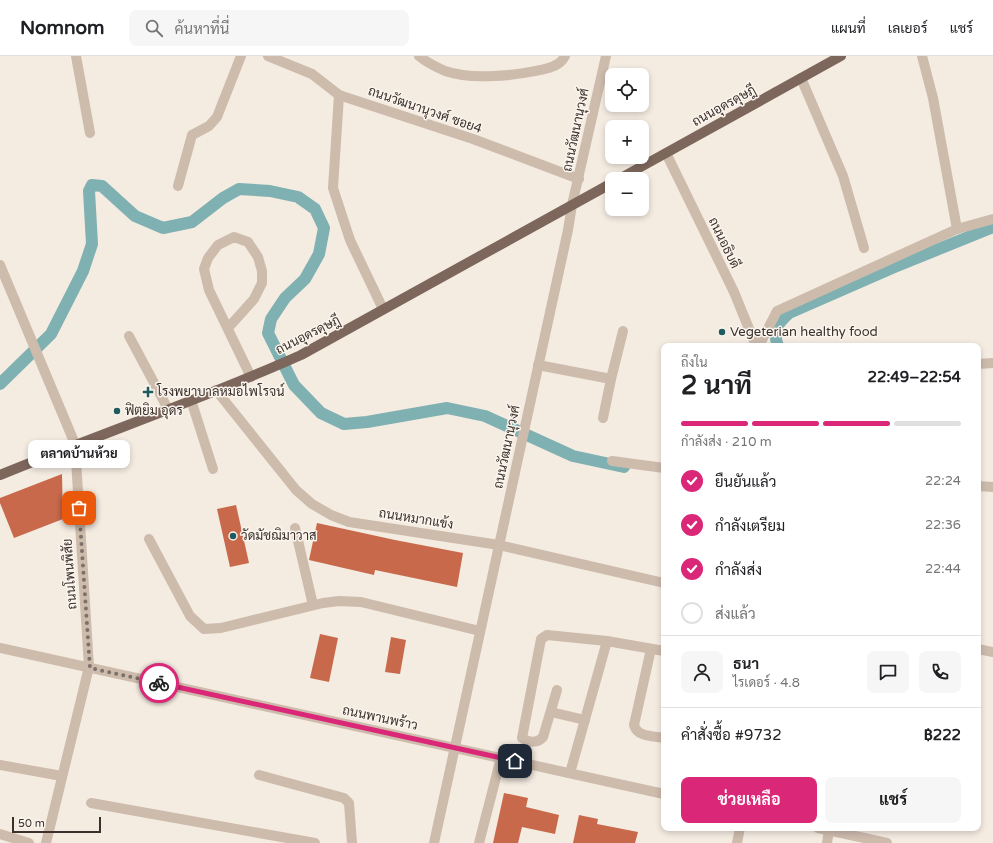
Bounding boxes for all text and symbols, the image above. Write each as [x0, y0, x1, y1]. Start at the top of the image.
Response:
search box [129, 10, 409, 46]
text: Nomnom [20, 17, 105, 39]
icon: search [143, 17, 165, 39]
text: ค้นหาที่นี่ [175, 20, 229, 38]
text: แผนที่ [831, 20, 866, 37]
text: เลเยอร์ [888, 20, 928, 37]
text: แชร์ [950, 20, 973, 37]
map controls [605, 68, 649, 216]
button: locate [605, 68, 649, 112]
street label: ถนนอุดรดุษฎี [688, 80, 759, 131]
street label: ถนนวัฒนานุวงศ์ ซอย4 [366, 81, 485, 138]
street label: ถนนวัฒนานุวงศ์ [557, 86, 594, 173]
button: + [605, 120, 649, 164]
button: − [605, 172, 649, 216]
street label: ถนนอธิบดี [705, 214, 745, 271]
street label: ถนนอุดรดุษฎี [272, 310, 343, 359]
place label: Vegeterian healthy food [730, 324, 878, 340]
marker: Vegeterian healthy food [717, 327, 727, 337]
text: ถึงใน [681, 355, 708, 371]
text: 22:49–22:54 [868, 368, 961, 386]
text: 2 นาที [681, 370, 752, 401]
place label: โรงพยาบาลหมอไพโรจน์ [156, 382, 285, 400]
marker: โรงพยาบาลหมอไพโรจน์ [142, 386, 154, 398]
place label: ฟิตยิม อุดร [125, 402, 183, 420]
street label: ถนนวัฒนานุวงศ์ [488, 403, 525, 490]
marker: ฟิตยิม อุดร [112, 406, 122, 416]
text: กำลังส่ง · 210 m [681, 434, 772, 450]
callout: ตลาดบ้านห้วย [28, 440, 130, 468]
text: ตลาดบ้านห้วย [40, 446, 118, 462]
icon: check [681, 470, 703, 492]
text: ยืนยันแล้ว [715, 473, 776, 491]
text: 22:24 [925, 473, 961, 489]
pin [62, 491, 96, 525]
icon: bag [68, 497, 90, 519]
street label: ถนนหมากแข้ง [378, 503, 455, 533]
icon: check [681, 514, 703, 536]
text: กำลังเตรียม [715, 517, 785, 535]
text: 22:36 [925, 517, 961, 533]
place label: วัดมัชฌิมาวาส [241, 527, 317, 544]
marker: วัดมัชฌิมาวาส [228, 531, 238, 541]
street label: ถนนโพนพิสัย [59, 538, 80, 610]
icon: check [681, 558, 703, 580]
text: กำลังส่ง [715, 561, 762, 579]
text: 22:44 [925, 561, 961, 577]
text: ส่งแล้ว [715, 605, 756, 623]
button: person [681, 651, 723, 693]
button: chat [867, 651, 909, 693]
button: phone [919, 651, 961, 693]
text: ธนา [733, 655, 759, 673]
courier [139, 663, 179, 703]
icon: bike [148, 672, 170, 694]
text: ไรเดอร์ · 4.8 [733, 675, 800, 691]
street label: ถนนพานพร้าว [341, 700, 420, 734]
text: คำสั่งซื้อ #9732 [681, 726, 782, 744]
text: ฿222 [924, 726, 961, 744]
pin [498, 744, 532, 778]
icon: home [504, 750, 526, 772]
button: ช่วยเหลือ [681, 777, 817, 823]
button: แชร์ [825, 777, 961, 823]
scale bar [12, 815, 101, 834]
text: 50 m [18, 817, 45, 830]

